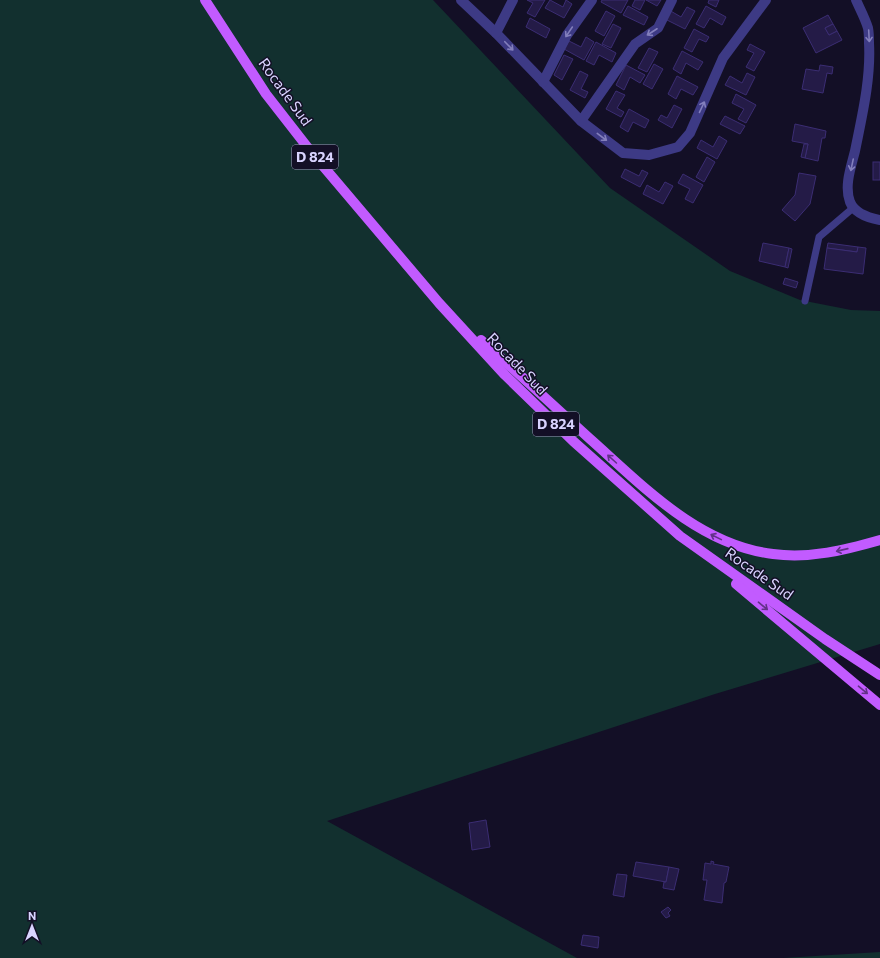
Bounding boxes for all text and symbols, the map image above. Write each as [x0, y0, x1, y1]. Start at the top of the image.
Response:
one-way arrow [565, 26, 573, 37]
one-way arrow [647, 28, 658, 36]
one-way arrow [865, 29, 872, 42]
one-way arrow [504, 41, 514, 51]
street label: Rocade Sud [255, 54, 316, 129]
one-way arrow [699, 101, 706, 113]
one-way arrow [596, 133, 607, 141]
road number: D 824 [292, 145, 338, 169]
one-way arrow [847, 158, 855, 171]
street label: Rocade Sud [484, 329, 552, 398]
road number: D 824 [533, 412, 579, 436]
one-way arrow [607, 454, 617, 463]
one-way arrow [710, 532, 722, 540]
street label: Rocade Sud [722, 543, 797, 603]
one-way arrow [836, 546, 849, 554]
one-way arrow [758, 602, 768, 611]
one-way arrow [857, 685, 868, 694]
north arrow [12, 906, 52, 946]
text: N [28, 909, 36, 922]

